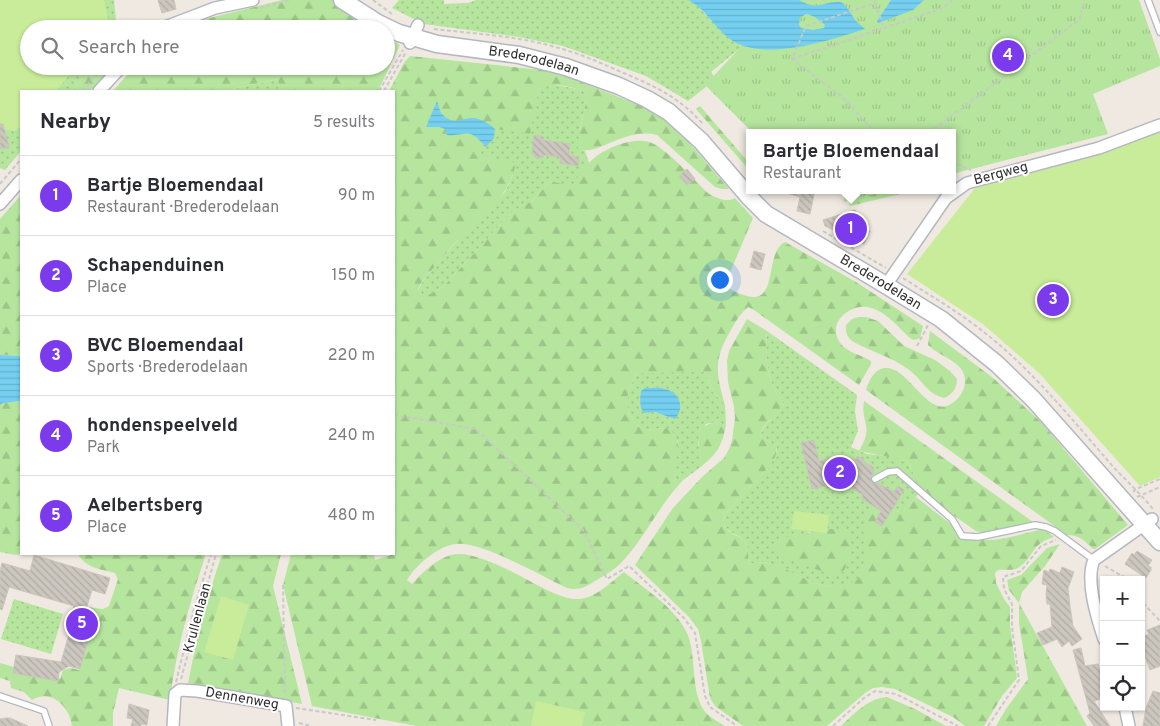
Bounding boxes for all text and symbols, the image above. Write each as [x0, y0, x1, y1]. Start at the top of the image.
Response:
search box [20, 20, 395, 75]
icon: search [38, 34, 66, 62]
text: Search here [78, 36, 180, 60]
pin: 4 [992, 37, 1024, 75]
street label: Brederodelaan [487, 42, 582, 80]
text: Nearby [40, 109, 111, 136]
text: 5 results [313, 113, 375, 133]
popup [746, 129, 956, 194]
text: Bartje Bloemendaal [763, 140, 939, 164]
street label: Bergweg [972, 159, 1030, 189]
text: Restaurant [763, 164, 841, 184]
text: Bartje Bloemendaal [87, 174, 264, 198]
text: 1 [53, 186, 59, 206]
text: 90 m [338, 186, 375, 206]
text: Restaurant · Brederodelaan [87, 198, 279, 218]
pin: 1 [835, 210, 867, 248]
street label: Brederodelaan [837, 251, 925, 314]
text: Schapenduinen [87, 254, 224, 278]
text: 2 [51, 266, 61, 286]
text: 150 m [332, 266, 375, 286]
your location [707, 267, 733, 293]
text: Place [87, 278, 127, 298]
pin: 3 [1037, 281, 1069, 319]
text: BVC Bloemendaal [87, 334, 244, 358]
text: 3 [51, 346, 61, 366]
text: 220 m [328, 346, 375, 366]
text: Sports · Brederodelaan [87, 358, 248, 378]
text: hondenspeelveld [87, 414, 238, 438]
text: 4 [51, 426, 61, 446]
text: 240 m [328, 426, 375, 446]
text: Park [87, 438, 120, 458]
pin: 2 [824, 454, 856, 492]
text: Aelbertsberg [87, 494, 203, 518]
text: 5 [51, 506, 61, 526]
text: 480 m [328, 506, 375, 526]
text: Place [87, 518, 127, 538]
map controls [1100, 576, 1145, 711]
button: + [1100, 576, 1145, 621]
street label: Krullenlaan [180, 581, 216, 655]
pin: 5 [66, 605, 98, 643]
button: − [1100, 621, 1145, 666]
button: locate [1100, 666, 1145, 711]
street label: Dennenweg [204, 684, 280, 714]

